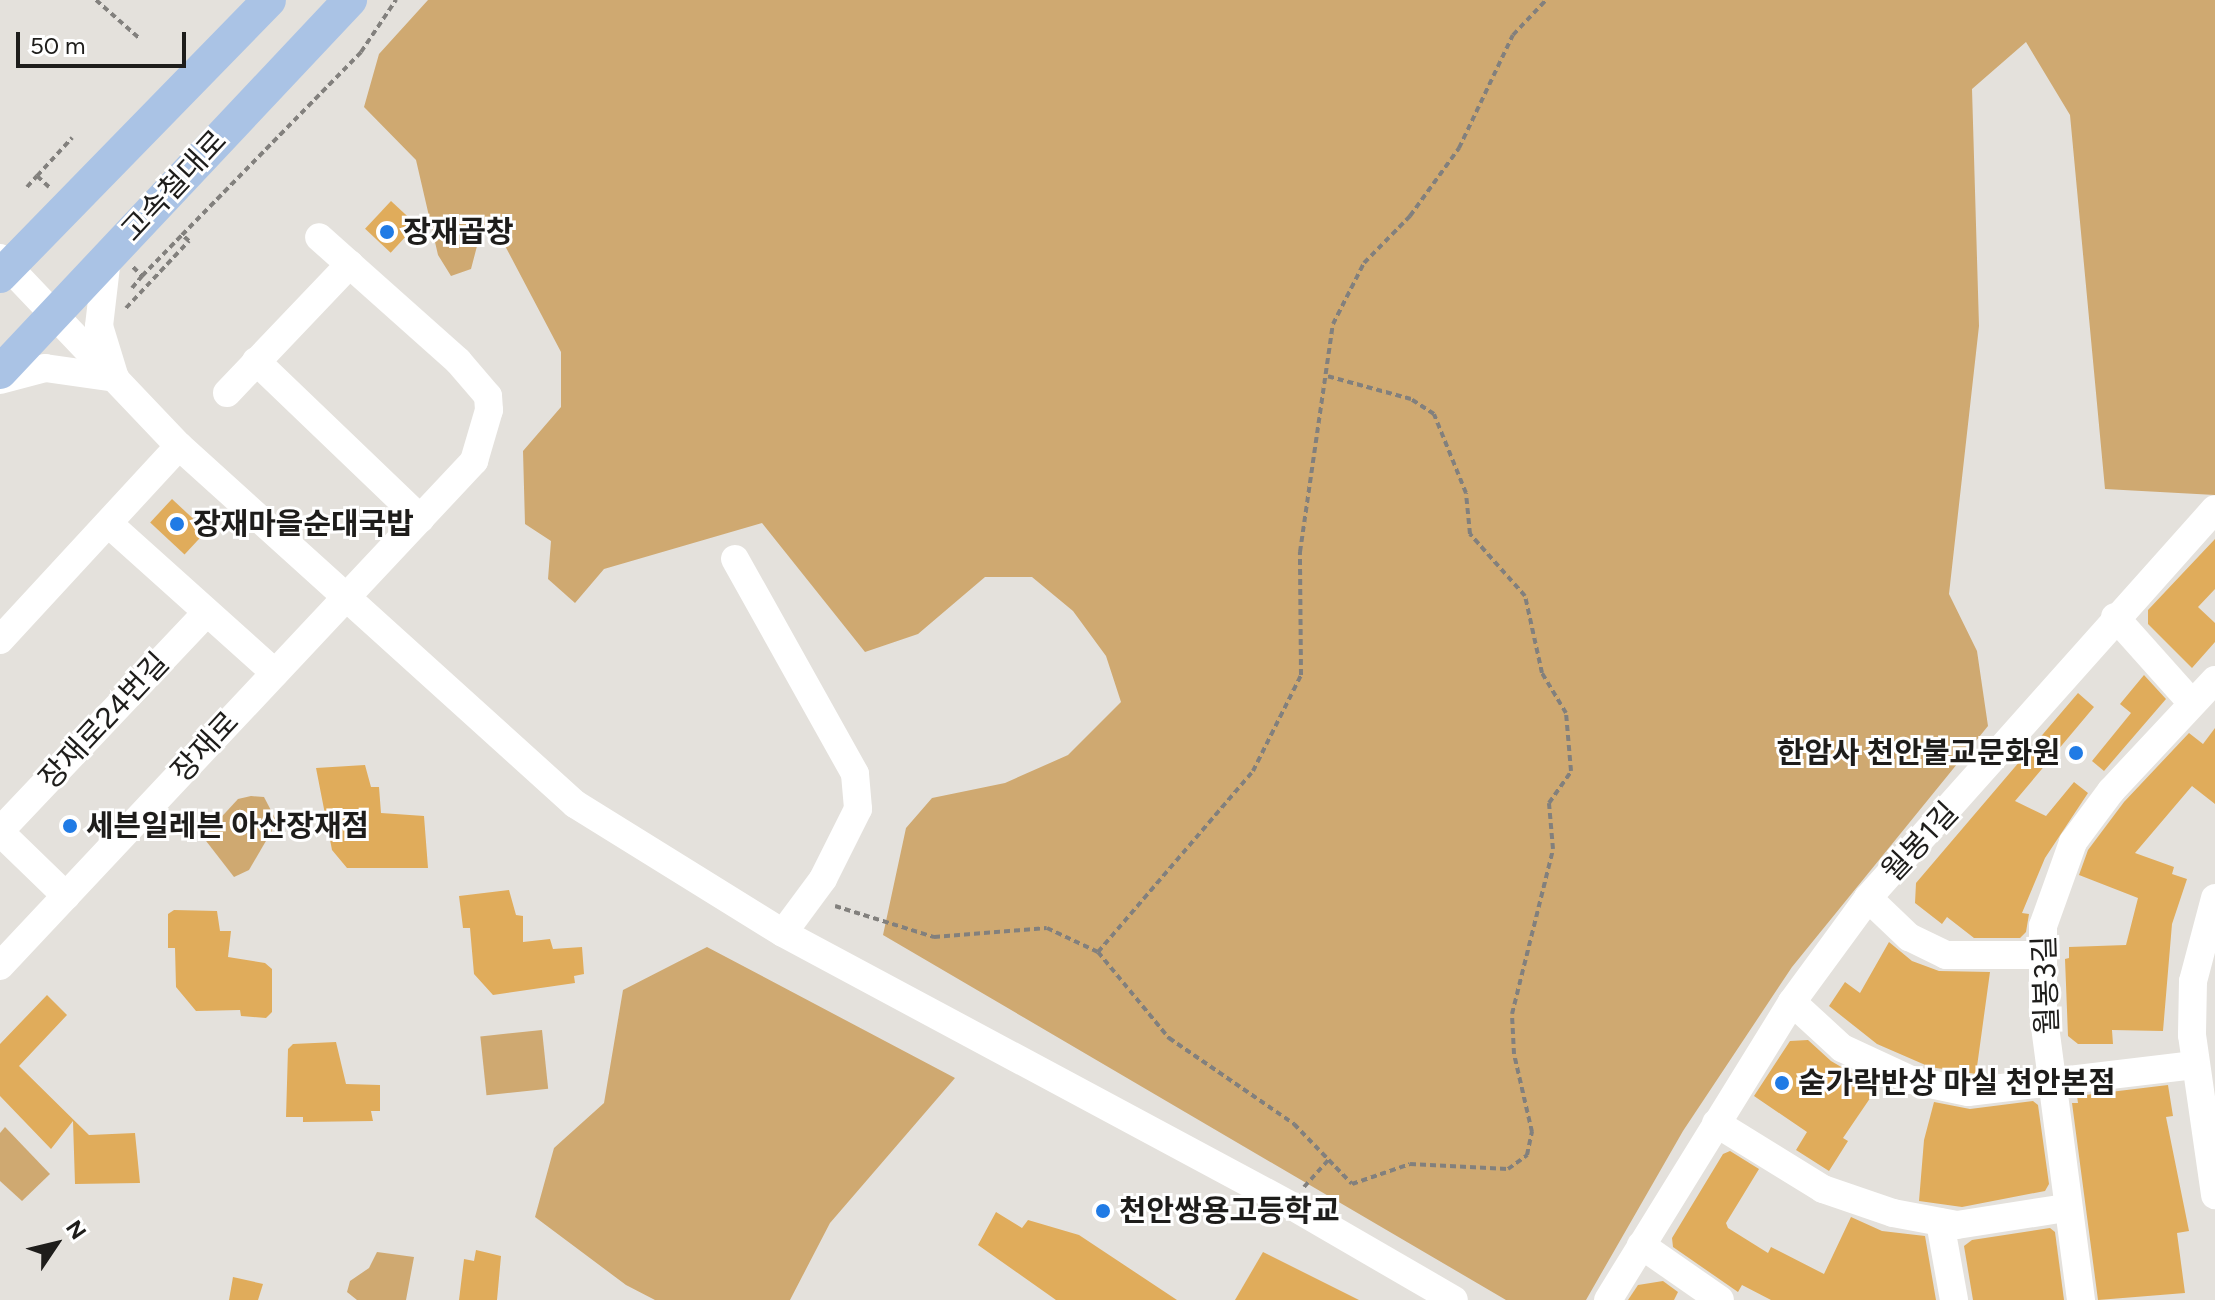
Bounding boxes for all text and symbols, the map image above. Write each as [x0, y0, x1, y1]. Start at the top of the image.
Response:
scale bar [20, 16, 190, 66]
text: 50 m [30, 31, 86, 60]
street label: 고속철대로 [114, 123, 234, 249]
place label: 장재곱창 [403, 214, 513, 250]
marker: 장재곱창 [378, 223, 396, 241]
place label: 장재마을순대국밥 [193, 506, 414, 542]
marker: 장재마을순대국밥 [168, 515, 186, 533]
street label: 장재로24번길 [32, 645, 176, 797]
street label: 장재로 [164, 704, 246, 790]
place label: 한암사 천안불교문화원 [1777, 735, 2060, 771]
marker: 한암사 천안불교문화원 [2067, 744, 2085, 762]
street label: 월봉1길 [1874, 795, 1966, 889]
place label: 세븐일레븐 아산장재점 [86, 808, 369, 844]
marker: 세븐일레븐 아산장재점 [61, 817, 79, 835]
street label: 월봉3길 [2026, 935, 2066, 1035]
place label: 숟가락반상 마실 천안본점 [1798, 1065, 2116, 1101]
marker: 숟가락반상 마실 천안본점 [1773, 1074, 1791, 1092]
place label: 천안쌍용고등학교 [1119, 1193, 1340, 1229]
marker: 천안쌍용고등학교 [1094, 1202, 1112, 1220]
north arrow [16, 1204, 96, 1284]
text: N [60, 1215, 92, 1245]

